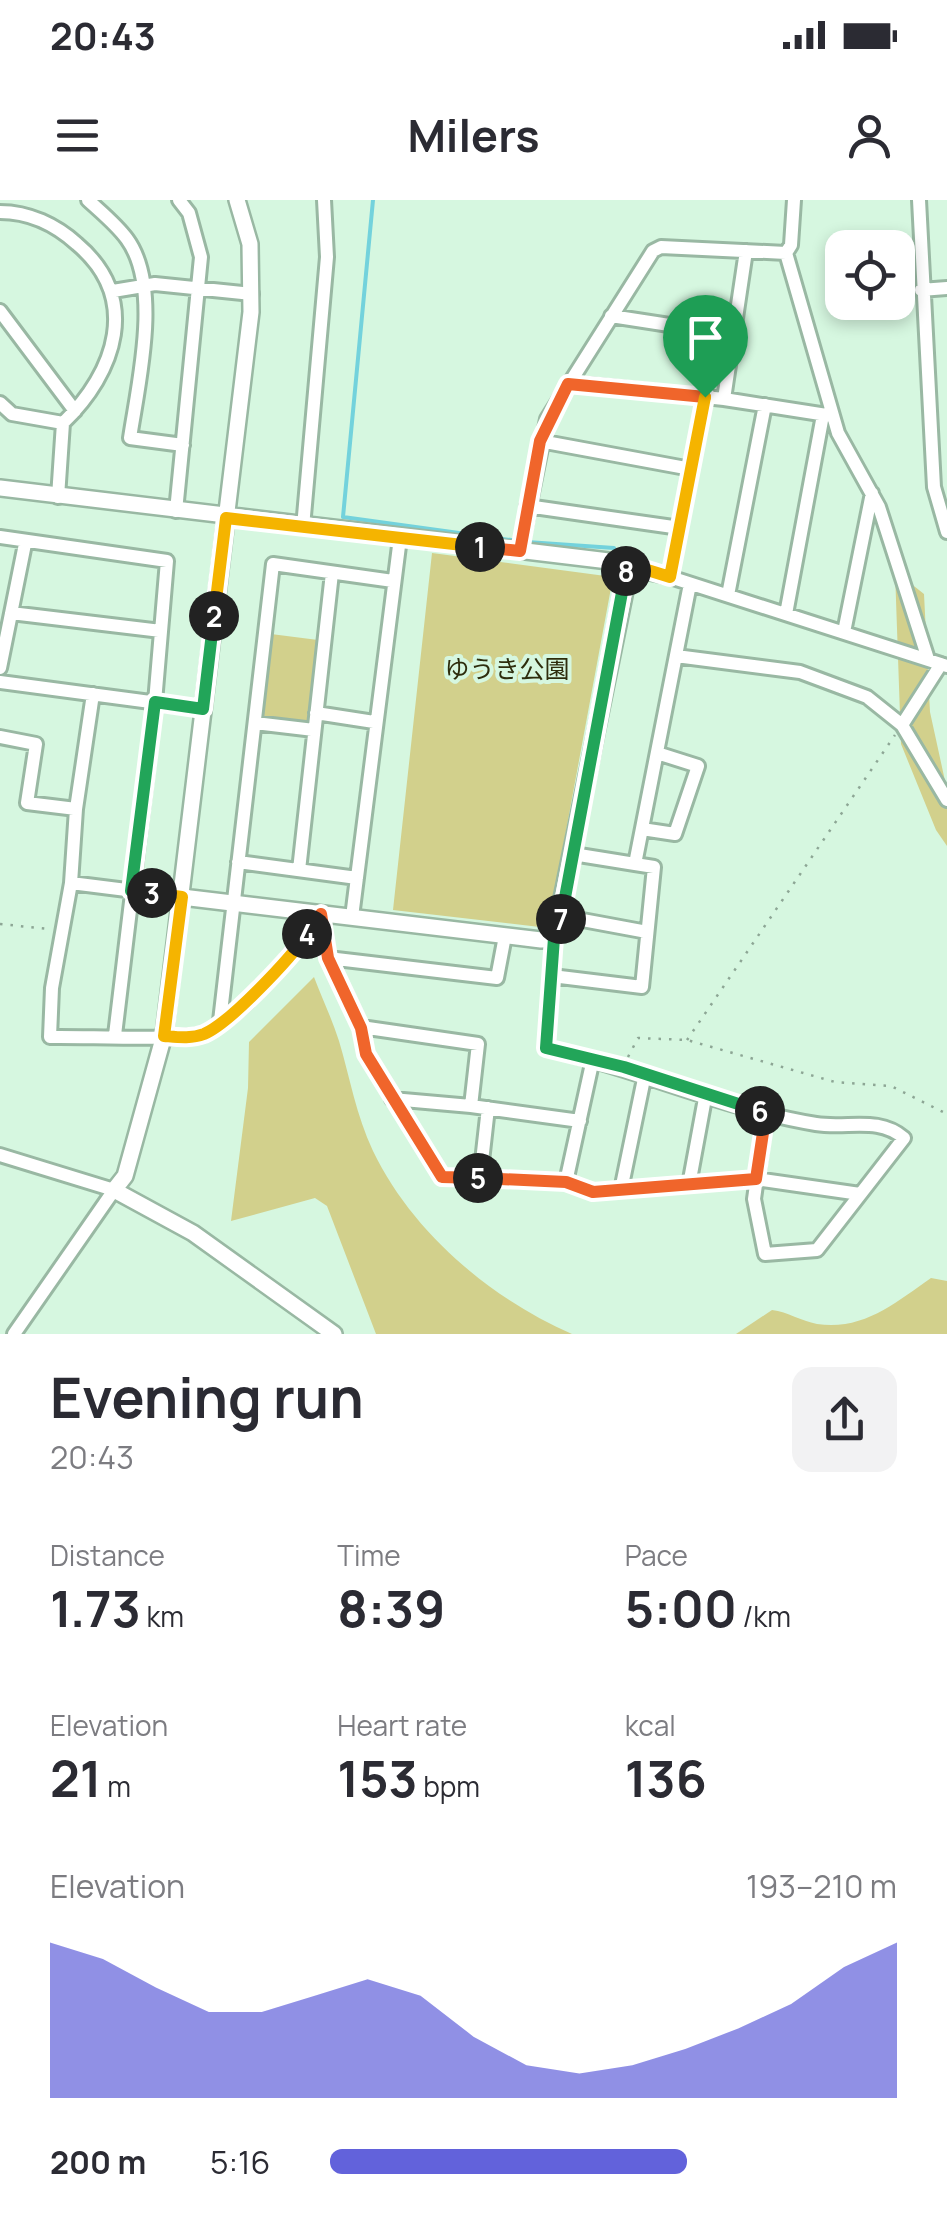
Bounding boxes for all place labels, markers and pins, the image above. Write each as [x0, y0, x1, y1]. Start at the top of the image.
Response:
pin [663, 295, 748, 398]
pin: 1 [455, 522, 505, 572]
pin: 8 [601, 546, 651, 596]
pin: 2 [189, 591, 239, 641]
pin: 3 [127, 868, 177, 918]
pin: 7 [536, 894, 586, 944]
pin: 4 [282, 909, 332, 959]
pin: 6 [735, 1086, 785, 1136]
pin: 5 [453, 1153, 503, 1203]

